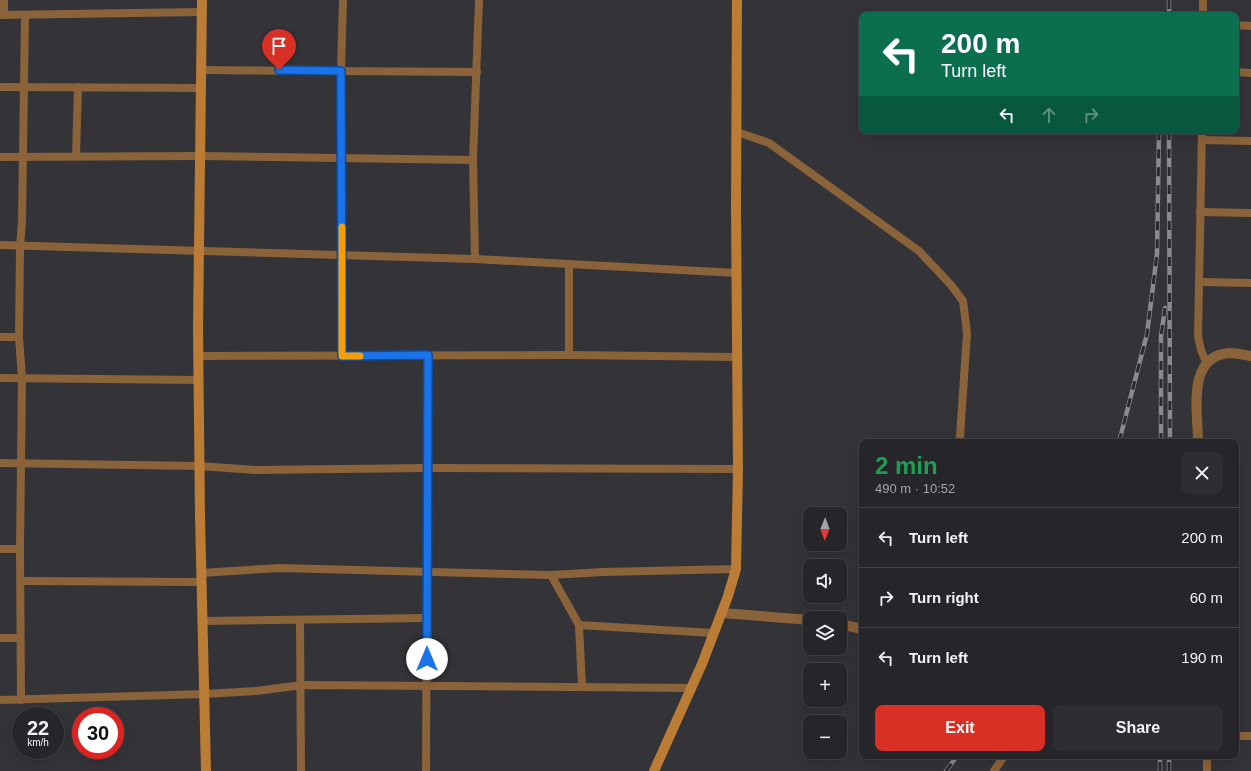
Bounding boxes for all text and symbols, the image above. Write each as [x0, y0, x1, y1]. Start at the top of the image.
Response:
icon: left [875, 28, 927, 80]
text: 200 m [941, 28, 1020, 59]
pin [262, 29, 296, 70]
icon: arrive [268, 35, 290, 57]
text: Turn left [941, 61, 1006, 81]
icon: left [996, 104, 1018, 126]
icon: ahead [1038, 104, 1060, 126]
icon: right [1080, 104, 1102, 126]
text: 2 min [875, 452, 938, 479]
button: close [1181, 452, 1223, 494]
text: 490 m · 10:52 [875, 481, 955, 496]
north arrow [803, 507, 847, 551]
map controls [803, 507, 847, 759]
icon: left [875, 527, 897, 549]
text: Turn left [909, 529, 968, 546]
text: 200 m [1181, 529, 1223, 546]
button: sound [803, 559, 847, 603]
icon: right [875, 587, 897, 609]
text: Turn right [909, 589, 979, 606]
text: 60 m [1190, 589, 1223, 606]
button: layers [803, 611, 847, 655]
position arrow [406, 638, 448, 680]
icon: left [875, 647, 897, 669]
text: Turn left [909, 649, 968, 666]
text: 190 m [1181, 649, 1223, 666]
button: + [803, 663, 847, 707]
button: Exit [875, 705, 1045, 751]
button: Share [1053, 705, 1223, 751]
speed limit sign: 30 [72, 707, 124, 759]
button: − [803, 715, 847, 759]
text: 22 [27, 717, 49, 739]
text: km/h [27, 737, 49, 748]

